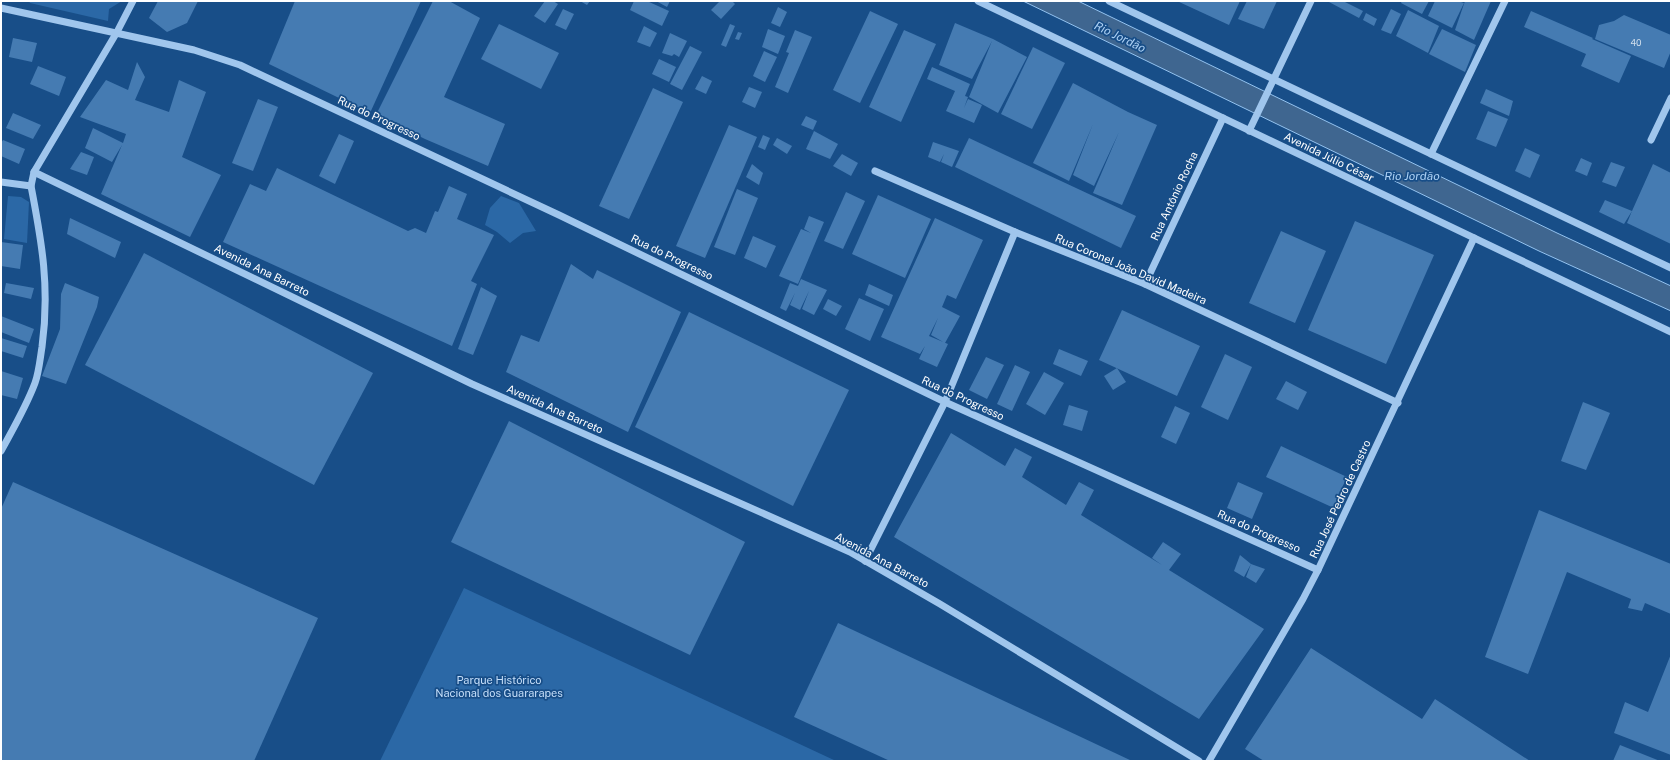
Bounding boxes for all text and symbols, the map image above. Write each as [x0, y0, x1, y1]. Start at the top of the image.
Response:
water label: Rio Jordão [1092, 19, 1148, 56]
house number: 40 [1630, 37, 1642, 48]
street label: Rua do Progresso [336, 94, 422, 142]
street label: Avenida Júlio César [1282, 130, 1376, 184]
street label: Rua Antônio Rocha [1148, 150, 1200, 242]
water label: Rio Jordão [1384, 169, 1440, 183]
street label: Rua do Progresso [629, 232, 715, 282]
street label: Rua Coronel João David Madeira [1054, 232, 1208, 306]
street label: Avenida Ana Barreto [212, 242, 312, 298]
street label: Rua do Progresso [920, 374, 1006, 422]
street label: Avenida Ana Barreto [505, 382, 605, 436]
street label: Rua José Pedro de Castro [1307, 438, 1373, 560]
street label: Rua do Progresso [1216, 507, 1302, 555]
street label: Avenida Ana Barreto [833, 530, 931, 590]
park label: Parque Histórico Nacional dos Guararapes [435, 674, 563, 699]

